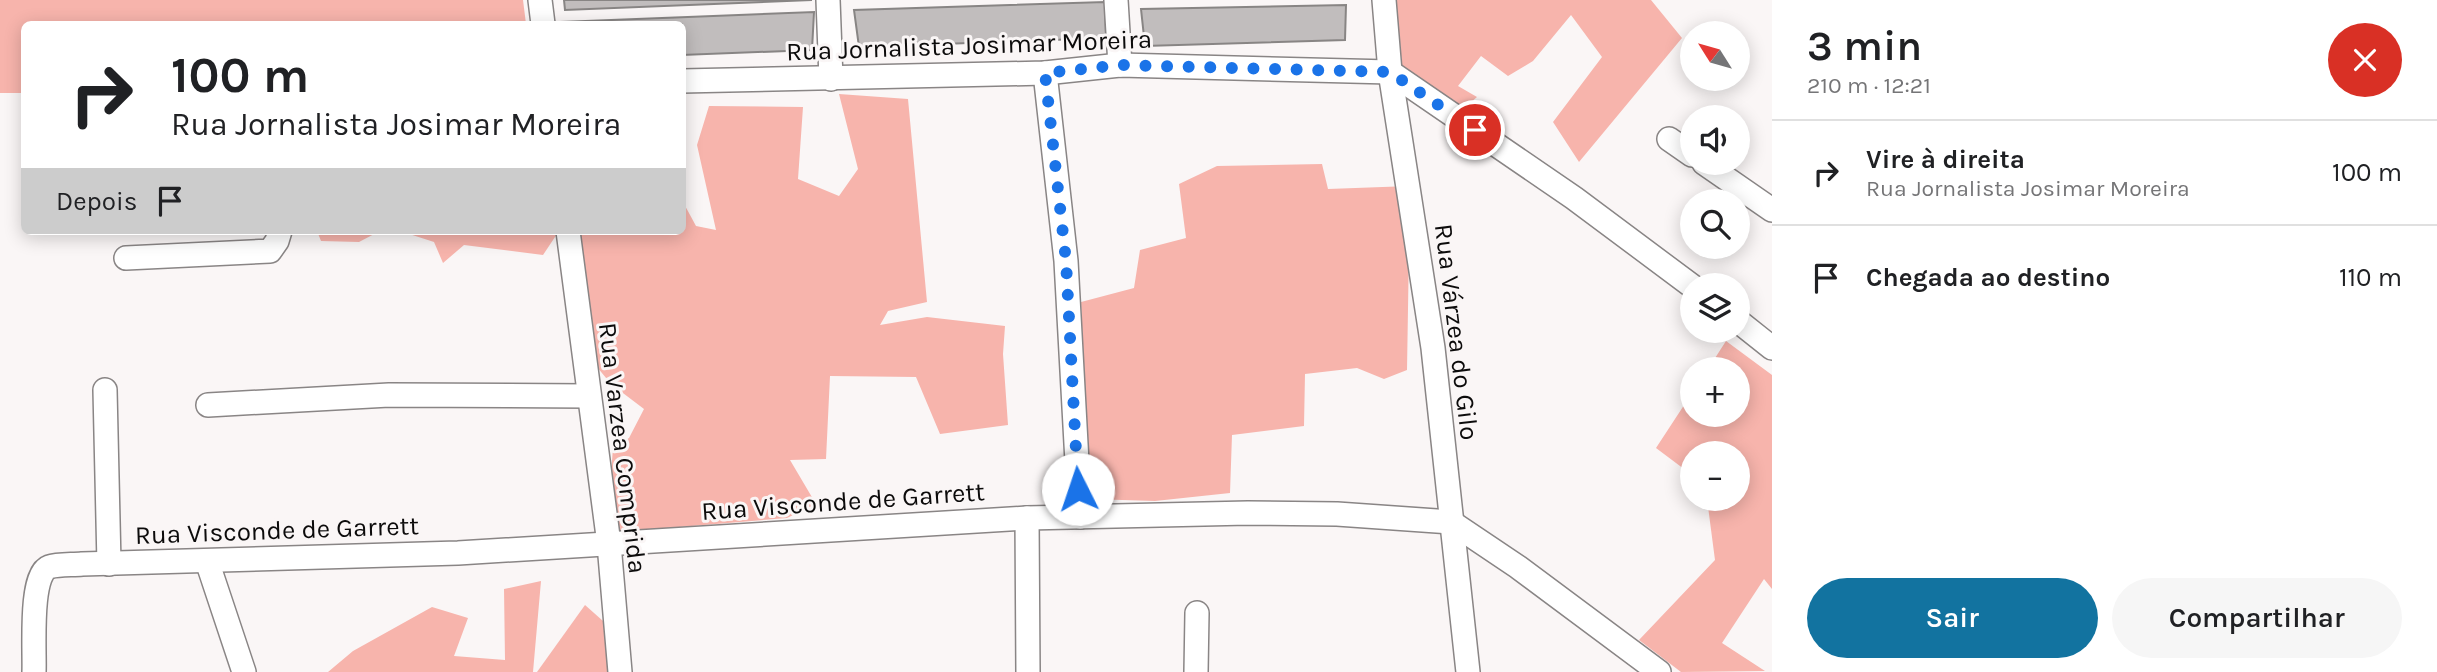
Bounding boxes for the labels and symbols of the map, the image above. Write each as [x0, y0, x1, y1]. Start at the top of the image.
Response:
north arrow [1680, 21, 1750, 91]
street label: Rua Jornalista Josimar Moreira [786, 24, 1152, 67]
pin [1445, 100, 1505, 160]
street label: Rua Várzea do Gilo [1428, 222, 1485, 442]
street label: Rua Varzea Comprida [592, 321, 653, 575]
position arrow [1041, 452, 1115, 526]
street label: Rua Visconde de Garrett [700, 476, 986, 527]
street label: Rua Visconde de Garrett [134, 510, 420, 551]

